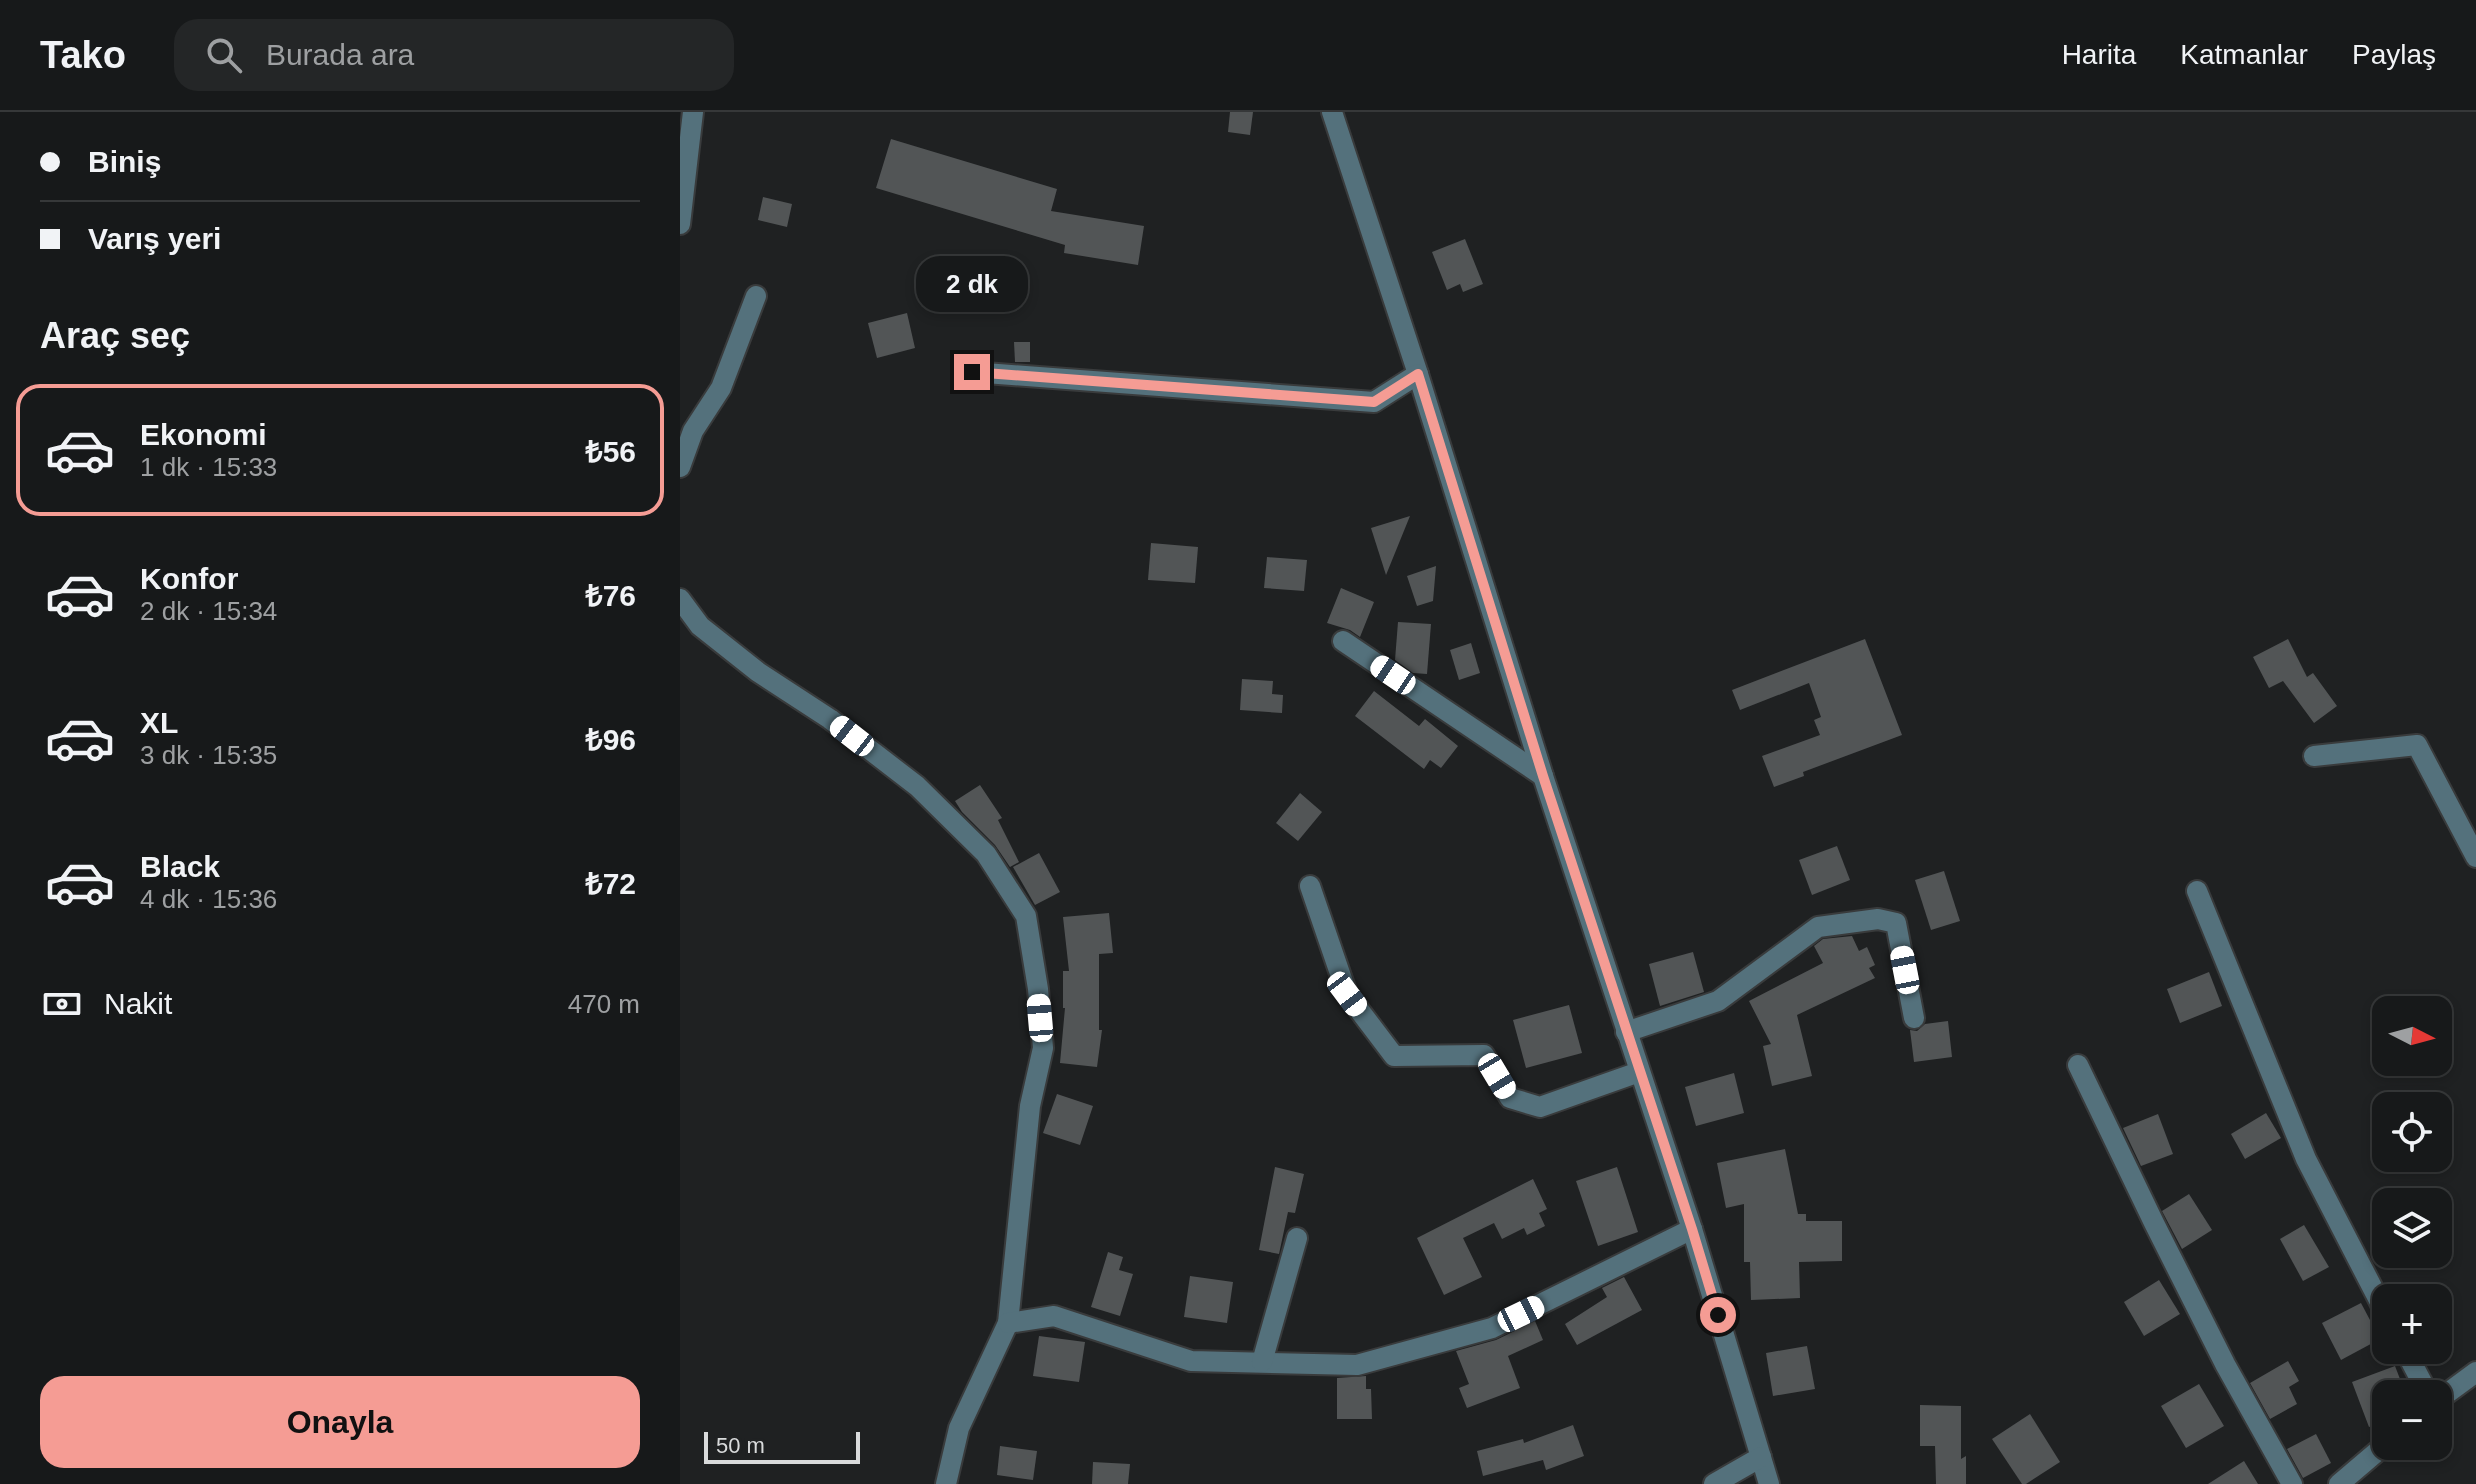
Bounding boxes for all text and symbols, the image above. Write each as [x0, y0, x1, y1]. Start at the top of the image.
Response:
search box [174, 19, 734, 91]
icon: search [202, 33, 246, 77]
text: Tako [40, 34, 126, 76]
text: Burada ara [266, 38, 414, 71]
text: Harita [2062, 39, 2136, 70]
text: Katmanlar [2180, 39, 2308, 70]
text: Paylaş [2352, 39, 2436, 70]
text: Biniş [88, 145, 161, 178]
text: Varış yeri [88, 222, 221, 255]
callout: 2 dk [916, 256, 1028, 312]
text: 2 dk [946, 269, 998, 299]
text: Araç seç [40, 315, 190, 356]
route end [954, 354, 990, 390]
icon: car [44, 414, 116, 486]
text: Ekonomi [140, 418, 267, 451]
text: ₺56 [585, 435, 636, 468]
text: 1 dk · 15:33 [140, 452, 277, 482]
icon: car [44, 558, 116, 630]
text: Konfor [140, 562, 238, 595]
text: ₺76 [585, 579, 636, 612]
text: 2 dk · 15:34 [140, 596, 277, 626]
car [1366, 652, 1420, 698]
icon: car [44, 702, 116, 774]
text: XL [140, 706, 178, 739]
car [826, 712, 878, 760]
text: ₺96 [585, 723, 636, 756]
text: 3 dk · 15:35 [140, 740, 277, 770]
icon: car [44, 846, 116, 918]
text: Black [140, 850, 220, 883]
text: ₺72 [585, 867, 636, 900]
text: 4 dk · 15:36 [140, 884, 277, 914]
car [1889, 944, 1921, 996]
car [1323, 968, 1371, 1020]
icon: cash [40, 982, 84, 1026]
text: Nakit [104, 987, 172, 1020]
text: 470 m [568, 989, 640, 1019]
car [1026, 993, 1054, 1043]
north arrow [2372, 996, 2452, 1076]
map controls [2372, 996, 2452, 1460]
car [1474, 1049, 1520, 1103]
button: locate [2372, 1092, 2452, 1172]
button: layers [2372, 1188, 2452, 1268]
button: + [2372, 1284, 2452, 1364]
car [1494, 1293, 1548, 1335]
route start [1700, 1297, 1736, 1333]
button: Onayla [40, 1376, 640, 1468]
button: − [2372, 1380, 2452, 1460]
scale bar [704, 1428, 860, 1464]
text: 50 m [716, 1433, 765, 1458]

